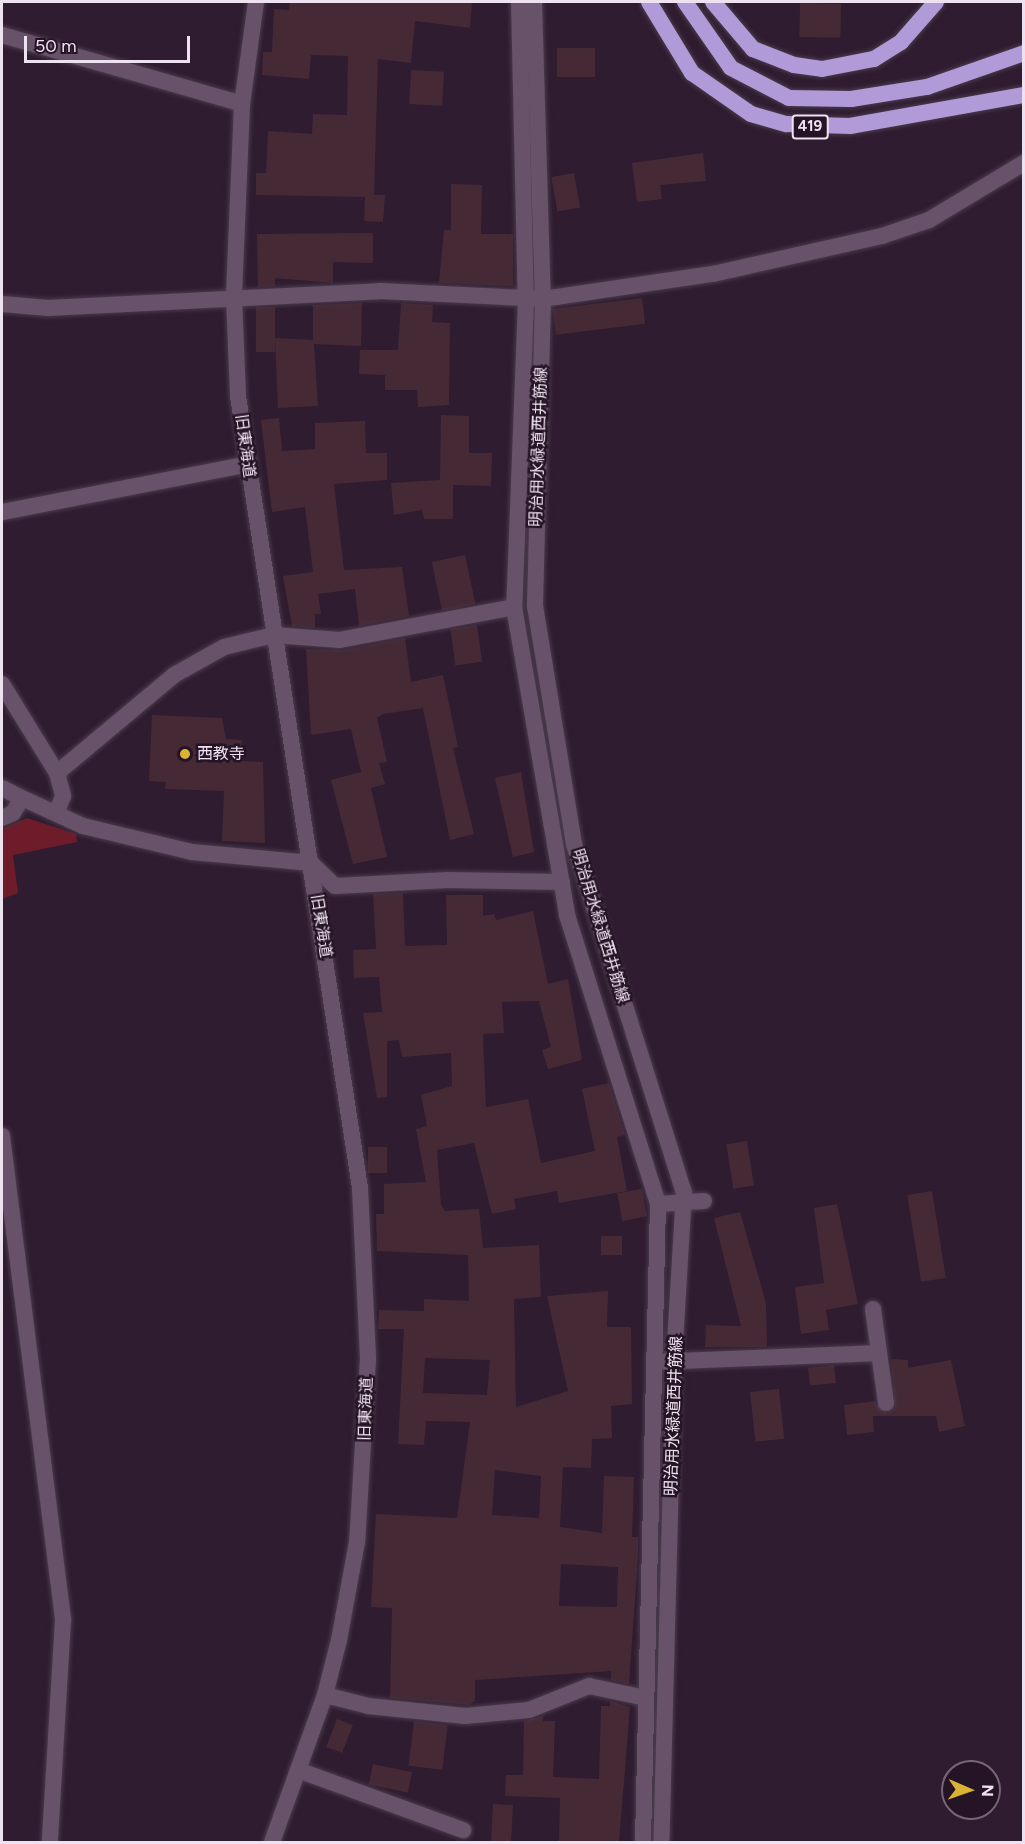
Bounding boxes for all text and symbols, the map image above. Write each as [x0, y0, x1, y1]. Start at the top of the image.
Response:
scale bar [27, 24, 194, 62]
text: 50 m [35, 35, 77, 57]
road number: 419 [790, 115, 830, 139]
street label: 明治用水緑道西井筋線 [527, 367, 551, 527]
street label: 旧東海道 [231, 413, 259, 479]
place label: 西教寺 [197, 744, 245, 764]
marker: 西教寺 [178, 747, 192, 761]
street label: 明治用水緑道西井筋線 [567, 847, 633, 1005]
street label: 旧東海道 [307, 893, 335, 959]
street label: 明治用水緑道西井筋線 [662, 1336, 686, 1496]
street label: 旧東海道 [355, 1377, 377, 1441]
north arrow [941, 1760, 1001, 1820]
text: N [978, 1784, 997, 1797]

